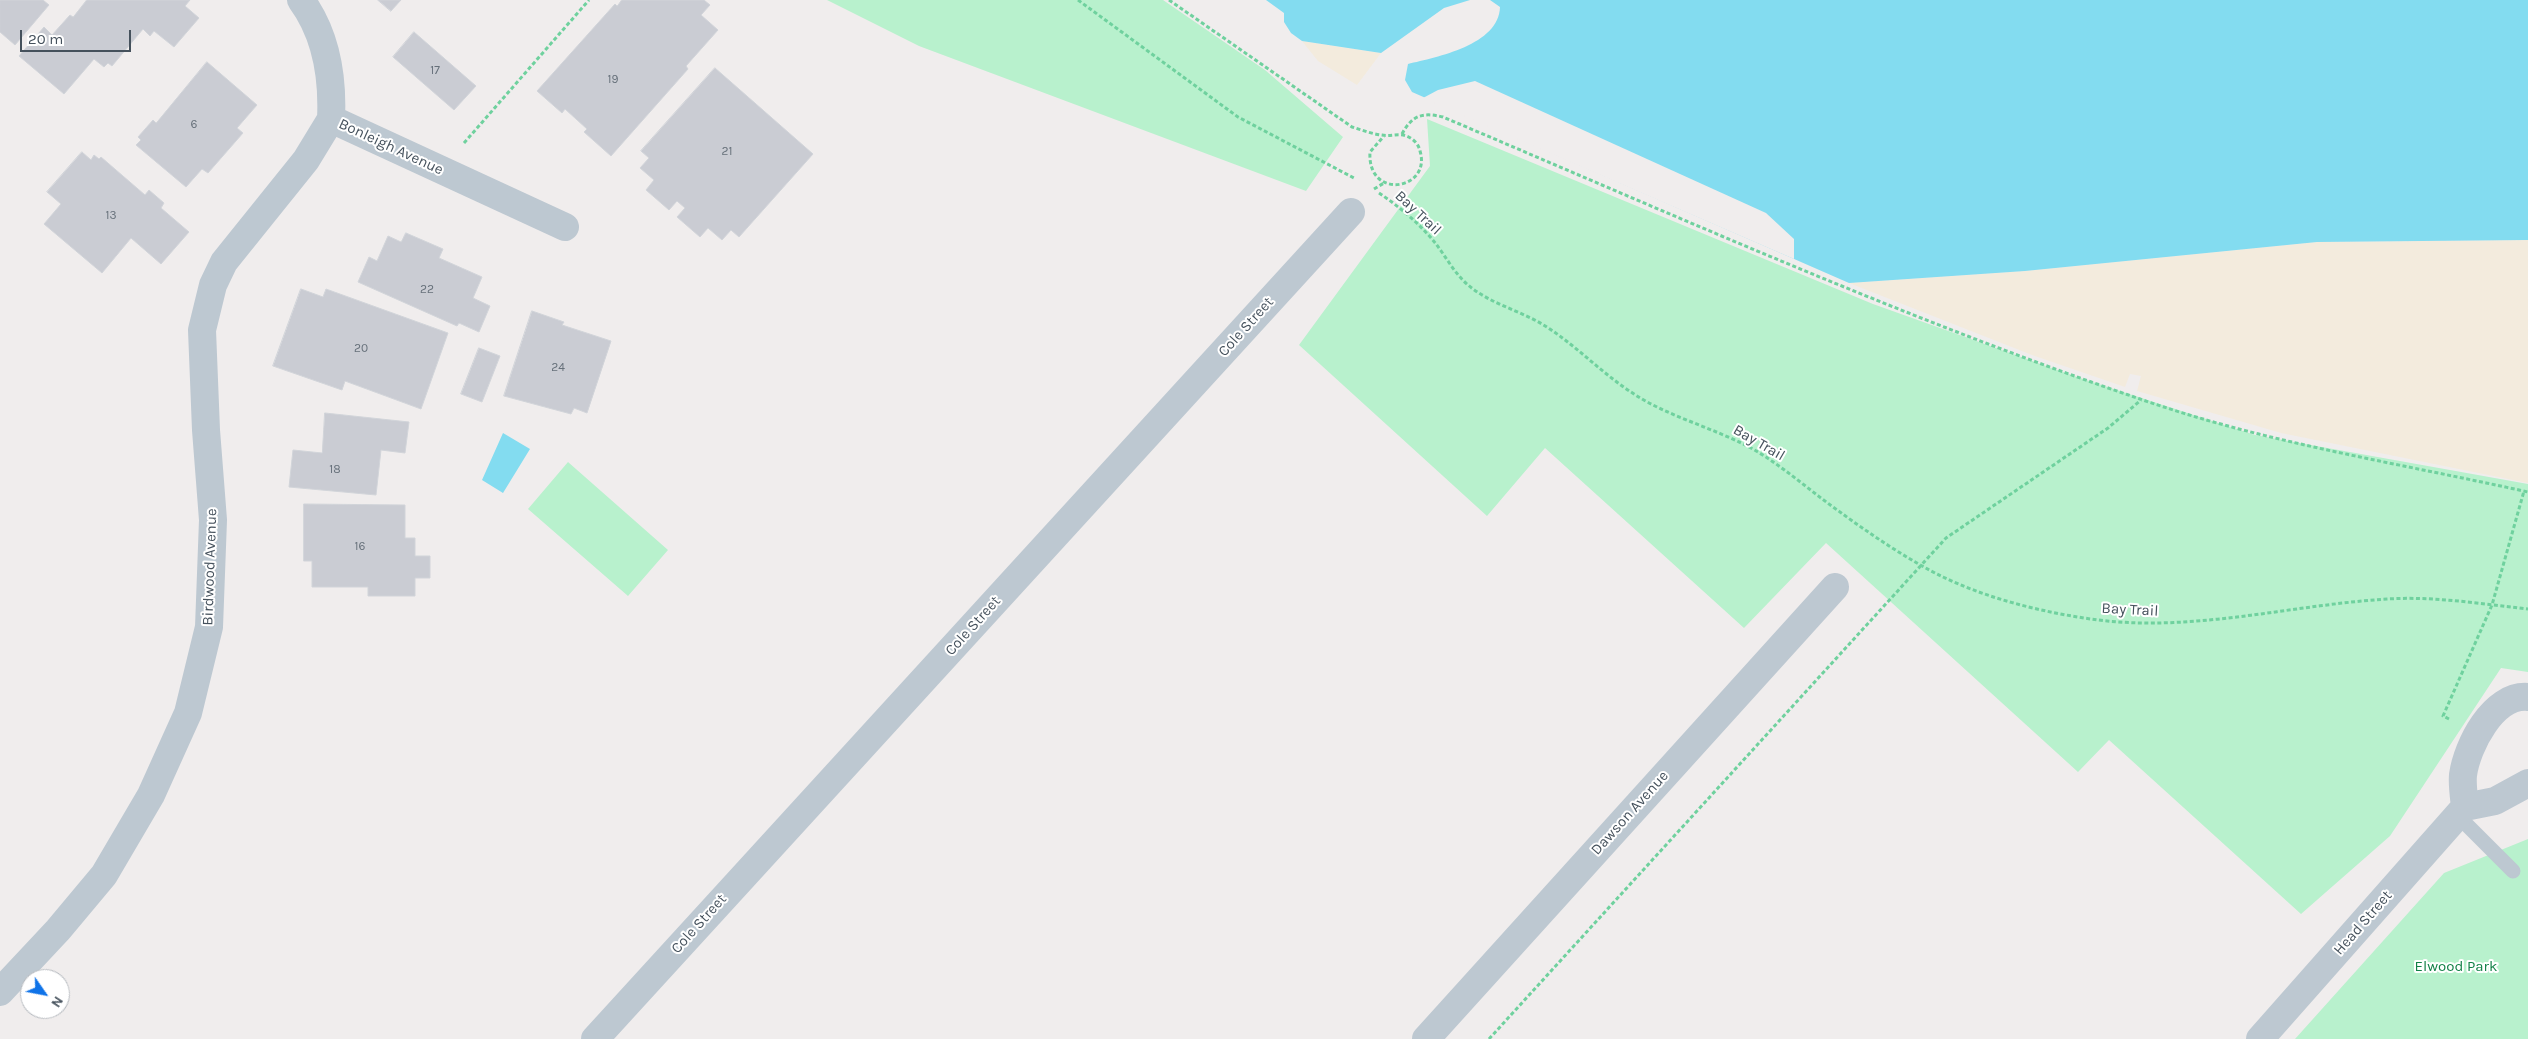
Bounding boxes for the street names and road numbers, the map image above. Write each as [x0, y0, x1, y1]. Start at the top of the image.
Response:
street label: Bonleigh Avenue [336, 115, 446, 179]
street label: Bay Trail [1391, 187, 1445, 239]
street label: Cole Street [1215, 293, 1277, 361]
street label: Bay Trail [1730, 421, 1788, 465]
street label: Birdwood Avenue [199, 508, 221, 626]
street label: Cole Street [942, 592, 1004, 660]
street label: Bay Trail [2101, 600, 2159, 620]
street label: Dawson Avenue [1587, 767, 1673, 859]
street label: Head Street [2330, 887, 2396, 959]
street label: Cole Street [668, 890, 730, 958]

